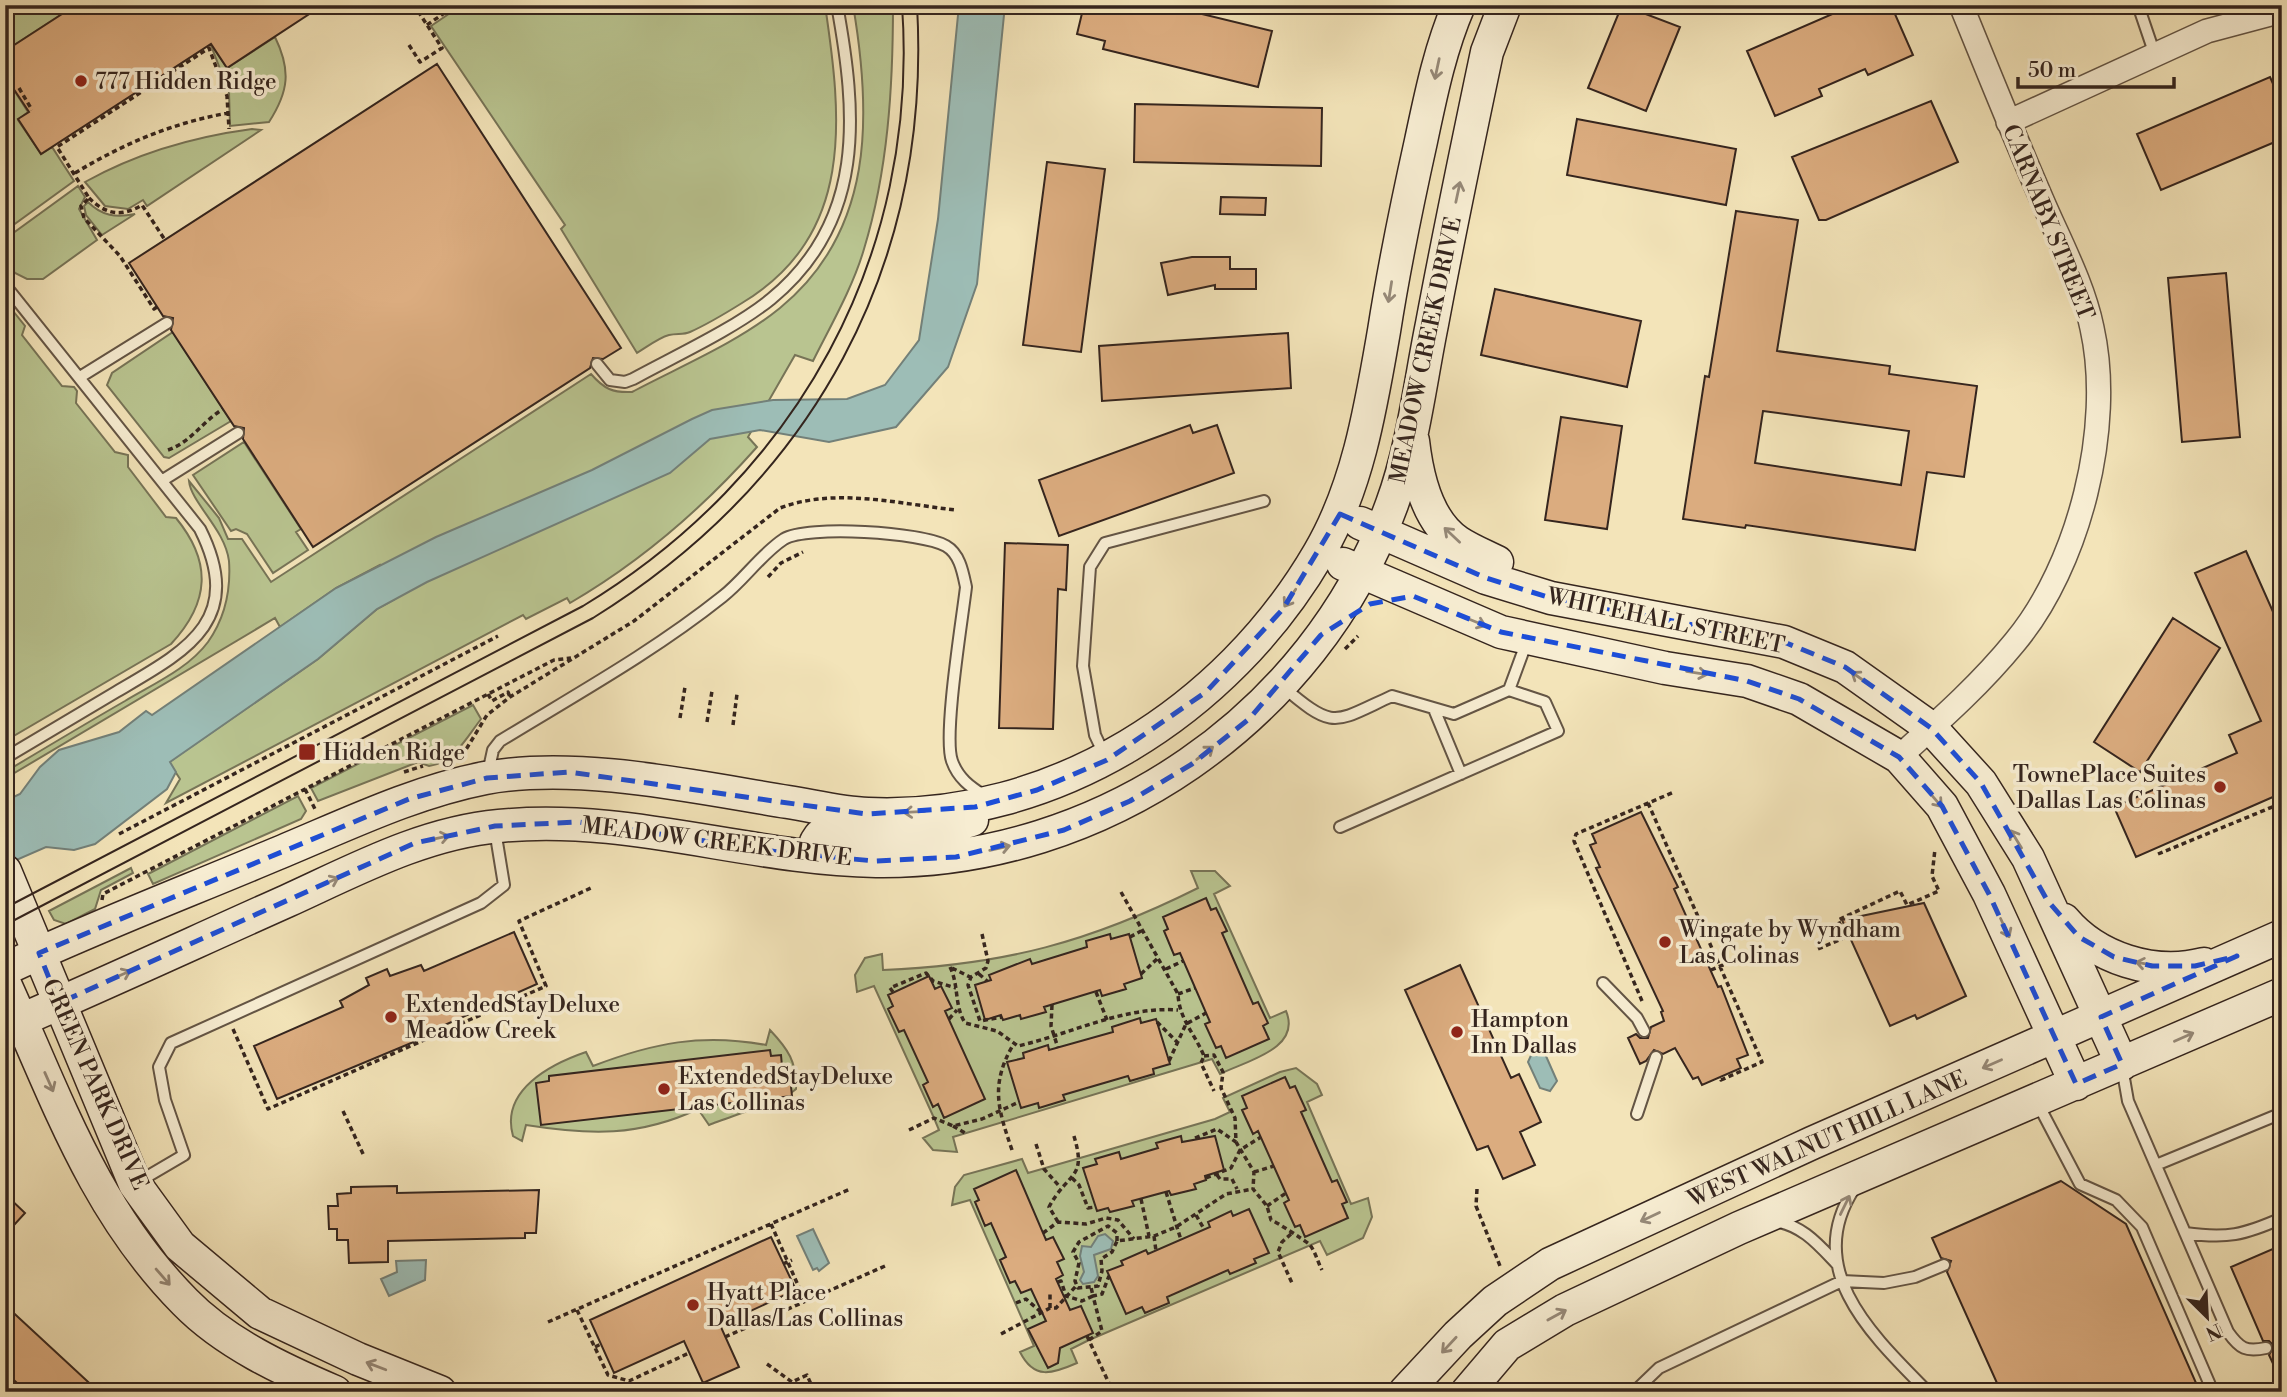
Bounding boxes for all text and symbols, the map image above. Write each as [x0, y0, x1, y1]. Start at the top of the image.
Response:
scale bar [2018, 46, 2173, 90]
one-way arrow [1429, 57, 1443, 80]
text: 50 m [2028, 58, 2076, 84]
place label: 777 Hidden Ridge [95, 68, 277, 96]
marker: 777 Hidden Ridge [73, 73, 89, 89]
street label: CARNABY STREET [1996, 120, 2100, 324]
one-way arrow [1451, 181, 1465, 204]
street label: MEADOW CREEK DRIVE [1384, 214, 1468, 486]
one-way arrow [1383, 280, 1396, 303]
one-way arrow [1444, 527, 1461, 544]
street label: WHITEHALL STREET [1543, 582, 1787, 660]
one-way arrow [1283, 588, 1298, 607]
one-way arrow [1464, 616, 1486, 629]
one-way arrow [1685, 667, 1708, 680]
one-way arrow [1851, 671, 1870, 685]
place label: Hidden Ridge [323, 739, 465, 767]
marker: Hidden Ridge [297, 742, 317, 762]
one-way arrow [1196, 746, 1214, 761]
place label: TownePlace Suites Dallas Las Colinas [2013, 761, 2206, 815]
marker: TownePlace Suites Dallas Las Colinas [2212, 779, 2228, 795]
one-way arrow [1927, 789, 1943, 807]
one-way arrow [903, 806, 926, 819]
street label: MEADOW CREEK DRIVE [580, 812, 854, 872]
one-way arrow [2009, 830, 2023, 850]
one-way arrow [427, 831, 450, 844]
one-way arrow [988, 841, 1011, 854]
one-way arrow [317, 875, 339, 888]
place label: Wingate by Wyndham Las Colinas [1678, 916, 1901, 970]
one-way arrow [1999, 917, 2013, 938]
marker: Wingate by Wyndham Las Colinas [1657, 934, 1673, 950]
one-way arrow [2135, 957, 2158, 970]
one-way arrow [110, 968, 131, 981]
street label: GREEN PARK DRIVE [36, 975, 154, 1194]
place label: ExtendedStayDeluxe Meadow Creek [405, 991, 620, 1045]
place label: Hampton Inn Dallas [1471, 1006, 1577, 1060]
marker: ExtendedStayDeluxe Meadow Creek [383, 1009, 399, 1025]
marker: Hampton Inn Dallas [1449, 1024, 1465, 1040]
one-way arrow [2173, 1030, 2194, 1043]
one-way arrow [1982, 1059, 2004, 1072]
place label: ExtendedStayDeluxe Las Collinas [678, 1063, 893, 1117]
street label: WEST WALNUT HILL LANE [1683, 1065, 1971, 1214]
one-way arrow [43, 1071, 56, 1092]
marker: ExtendedStayDeluxe Las Collinas [656, 1081, 672, 1097]
one-way arrow [1839, 1195, 1852, 1216]
one-way arrow [1640, 1211, 1662, 1224]
one-way arrow [155, 1268, 171, 1286]
place label: Hyatt Place Dallas/Las Collinas [707, 1279, 903, 1333]
north arrow [2172, 1282, 2242, 1352]
marker: Hyatt Place Dallas/Las Collinas [685, 1297, 701, 1313]
one-way arrow [1546, 1307, 1567, 1321]
text: N [2202, 1318, 2225, 1346]
one-way arrow [1440, 1336, 1457, 1353]
one-way arrow [366, 1359, 388, 1371]

